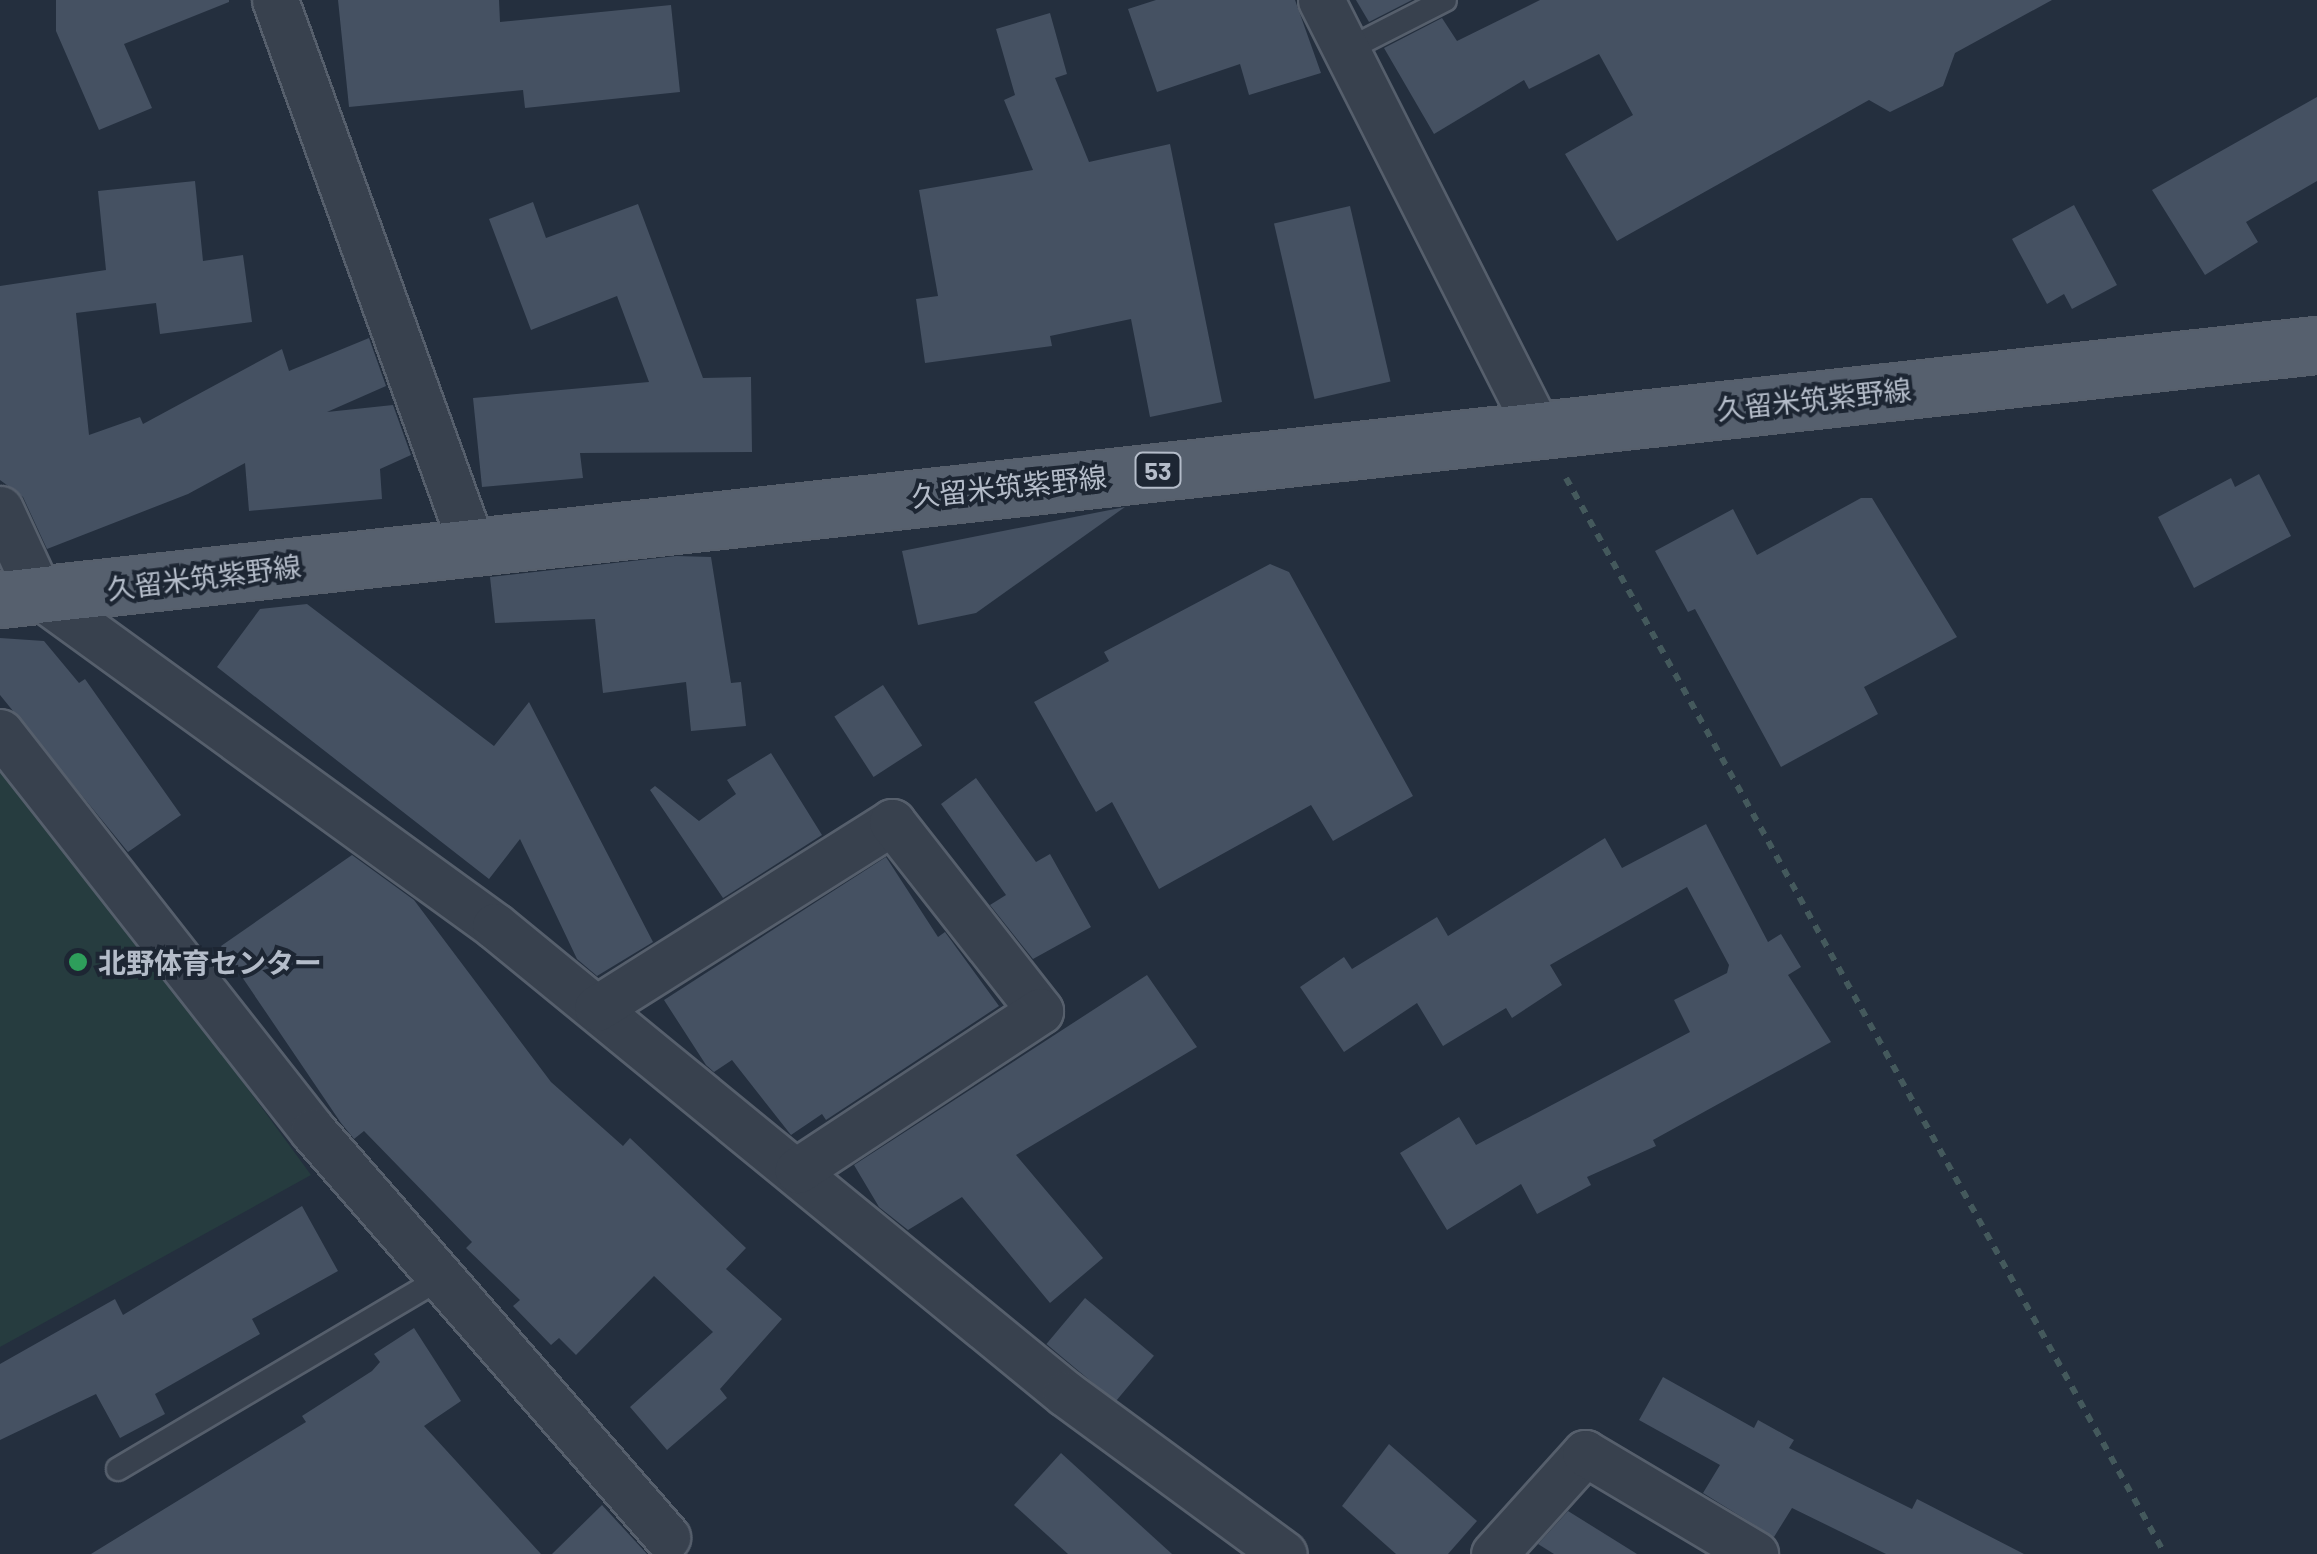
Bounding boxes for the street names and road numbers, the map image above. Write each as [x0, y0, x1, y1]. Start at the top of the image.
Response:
street label: 久留米筑紫野線 [1715, 372, 1913, 426]
road number: 53 [1133, 450, 1183, 490]
street label: 久留米筑紫野線 [910, 459, 1108, 513]
street label: 久留米筑紫野線 [105, 548, 303, 606]

